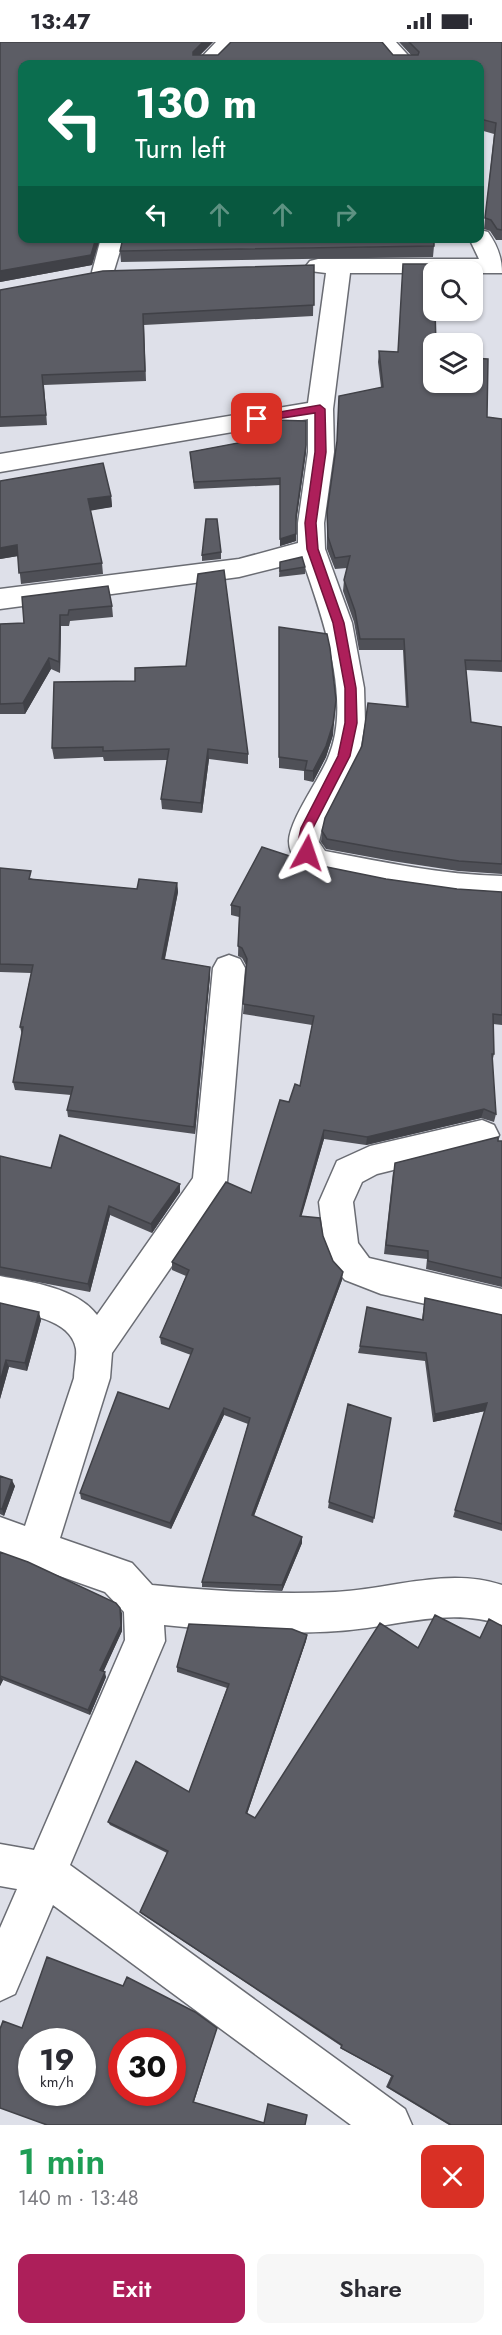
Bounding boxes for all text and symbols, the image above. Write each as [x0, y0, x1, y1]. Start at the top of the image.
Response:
text: 13:47 [30, 5, 91, 37]
text: 130 m [135, 73, 257, 134]
icon: left [36, 84, 114, 162]
text: Turn left [135, 129, 225, 168]
icon: left [140, 198, 173, 231]
icon: ahead [203, 198, 236, 231]
icon: ahead [266, 198, 299, 231]
icon: right [329, 198, 362, 231]
map controls [423, 261, 483, 393]
button: search [423, 261, 483, 321]
button: layers [423, 333, 483, 393]
pin [231, 393, 282, 444]
icon: arrive [240, 402, 273, 435]
position arrow [275, 821, 339, 885]
speed limit sign: 30 [108, 2028, 186, 2106]
text: 19 [39, 2038, 75, 2081]
text: km/h [40, 2071, 74, 2093]
text: 1 min [18, 2135, 105, 2187]
button: close [421, 2145, 484, 2208]
text: 140 m · 13:48 [18, 2184, 139, 2213]
button: Exit [18, 2254, 245, 2323]
button: Share [257, 2254, 484, 2323]

